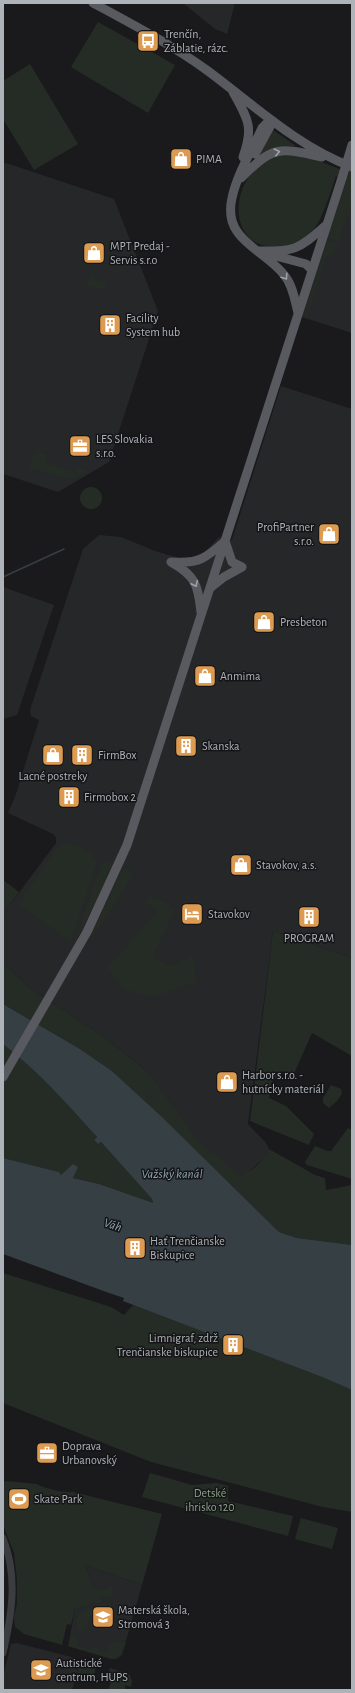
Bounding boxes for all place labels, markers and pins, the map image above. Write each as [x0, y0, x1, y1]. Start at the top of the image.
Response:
bus stop icon: Trenčín, Záblatie, rázc. [135, 28, 161, 54]
place label: Trenčín, Záblatie, rázc. [164, 28, 228, 54]
shop icon: PIMA [168, 146, 194, 172]
place label: PIMA [196, 153, 222, 165]
shop icon: MPT Predaj - Servis s.r.o [81, 240, 107, 266]
place label: MPT Predaj - Servis s.r.o [110, 240, 170, 266]
building icon: Facility System hub [97, 312, 123, 338]
place label: Facility System hub [126, 312, 180, 339]
office icon: LES Slovakia s.r.o. [67, 433, 93, 459]
place label: LES Slovakia s.r.o. [96, 433, 153, 459]
place label: ProfiPartner s.r.o. [257, 521, 314, 547]
shop icon: ProfiPartner s.r.o. [316, 521, 342, 547]
shop icon: Presbeton [251, 609, 277, 635]
place label: Presbeton [280, 616, 327, 628]
shop icon: Anmima [192, 663, 218, 689]
place label: Anmima [220, 670, 261, 682]
building icon: Skanska [173, 733, 199, 759]
place label: Skanska [202, 740, 240, 752]
shop icon: Lacné postreky [40, 742, 66, 768]
building icon: FirmBox [69, 742, 95, 768]
place label: FirmBox [98, 749, 137, 761]
place label: Lacné postreky [18, 770, 88, 783]
building icon: Firmobox 2 [56, 784, 82, 810]
place label: Firmobox 2 [84, 791, 137, 803]
shop icon: Stavokov, a.s. [228, 852, 254, 878]
place label: Stavokov, a.s. [256, 859, 317, 871]
hotel icon: Stavokov [179, 901, 205, 927]
building icon: PROGRAM [296, 904, 322, 930]
place label: Stavokov [208, 908, 250, 920]
place label: PROGRAM [284, 932, 334, 944]
shop icon: Harbor s.r.o. - hutnícky materiál [214, 1069, 240, 1095]
place label: Harbor s.r.o. - hutnícky materiál [242, 1069, 324, 1096]
building icon: Hať Trenčianske Biskupice [122, 1235, 148, 1261]
place label: Hať Trenčianske Biskupice [150, 1235, 225, 1261]
place label: Limnigraf, zdrž Trenčianske biskupice [117, 1332, 218, 1358]
building icon: Limnigraf, zdrž Trenčianske biskupice [220, 1332, 246, 1358]
office icon: Doprava Urbanovský [34, 1440, 60, 1466]
place label: Doprava Urbanovský [62, 1440, 117, 1467]
sports icon: Skate Park [6, 1486, 32, 1512]
place label: Skate Park [34, 1493, 83, 1505]
school or university icon: Materská škola, Stromová 3 [90, 1604, 116, 1630]
place label: Materská škola, Stromová 3 [118, 1604, 190, 1630]
school or university icon: Autistické centrum, HUPS [28, 1657, 54, 1683]
place label: Autistické centrum, HUPS [56, 1657, 128, 1683]

